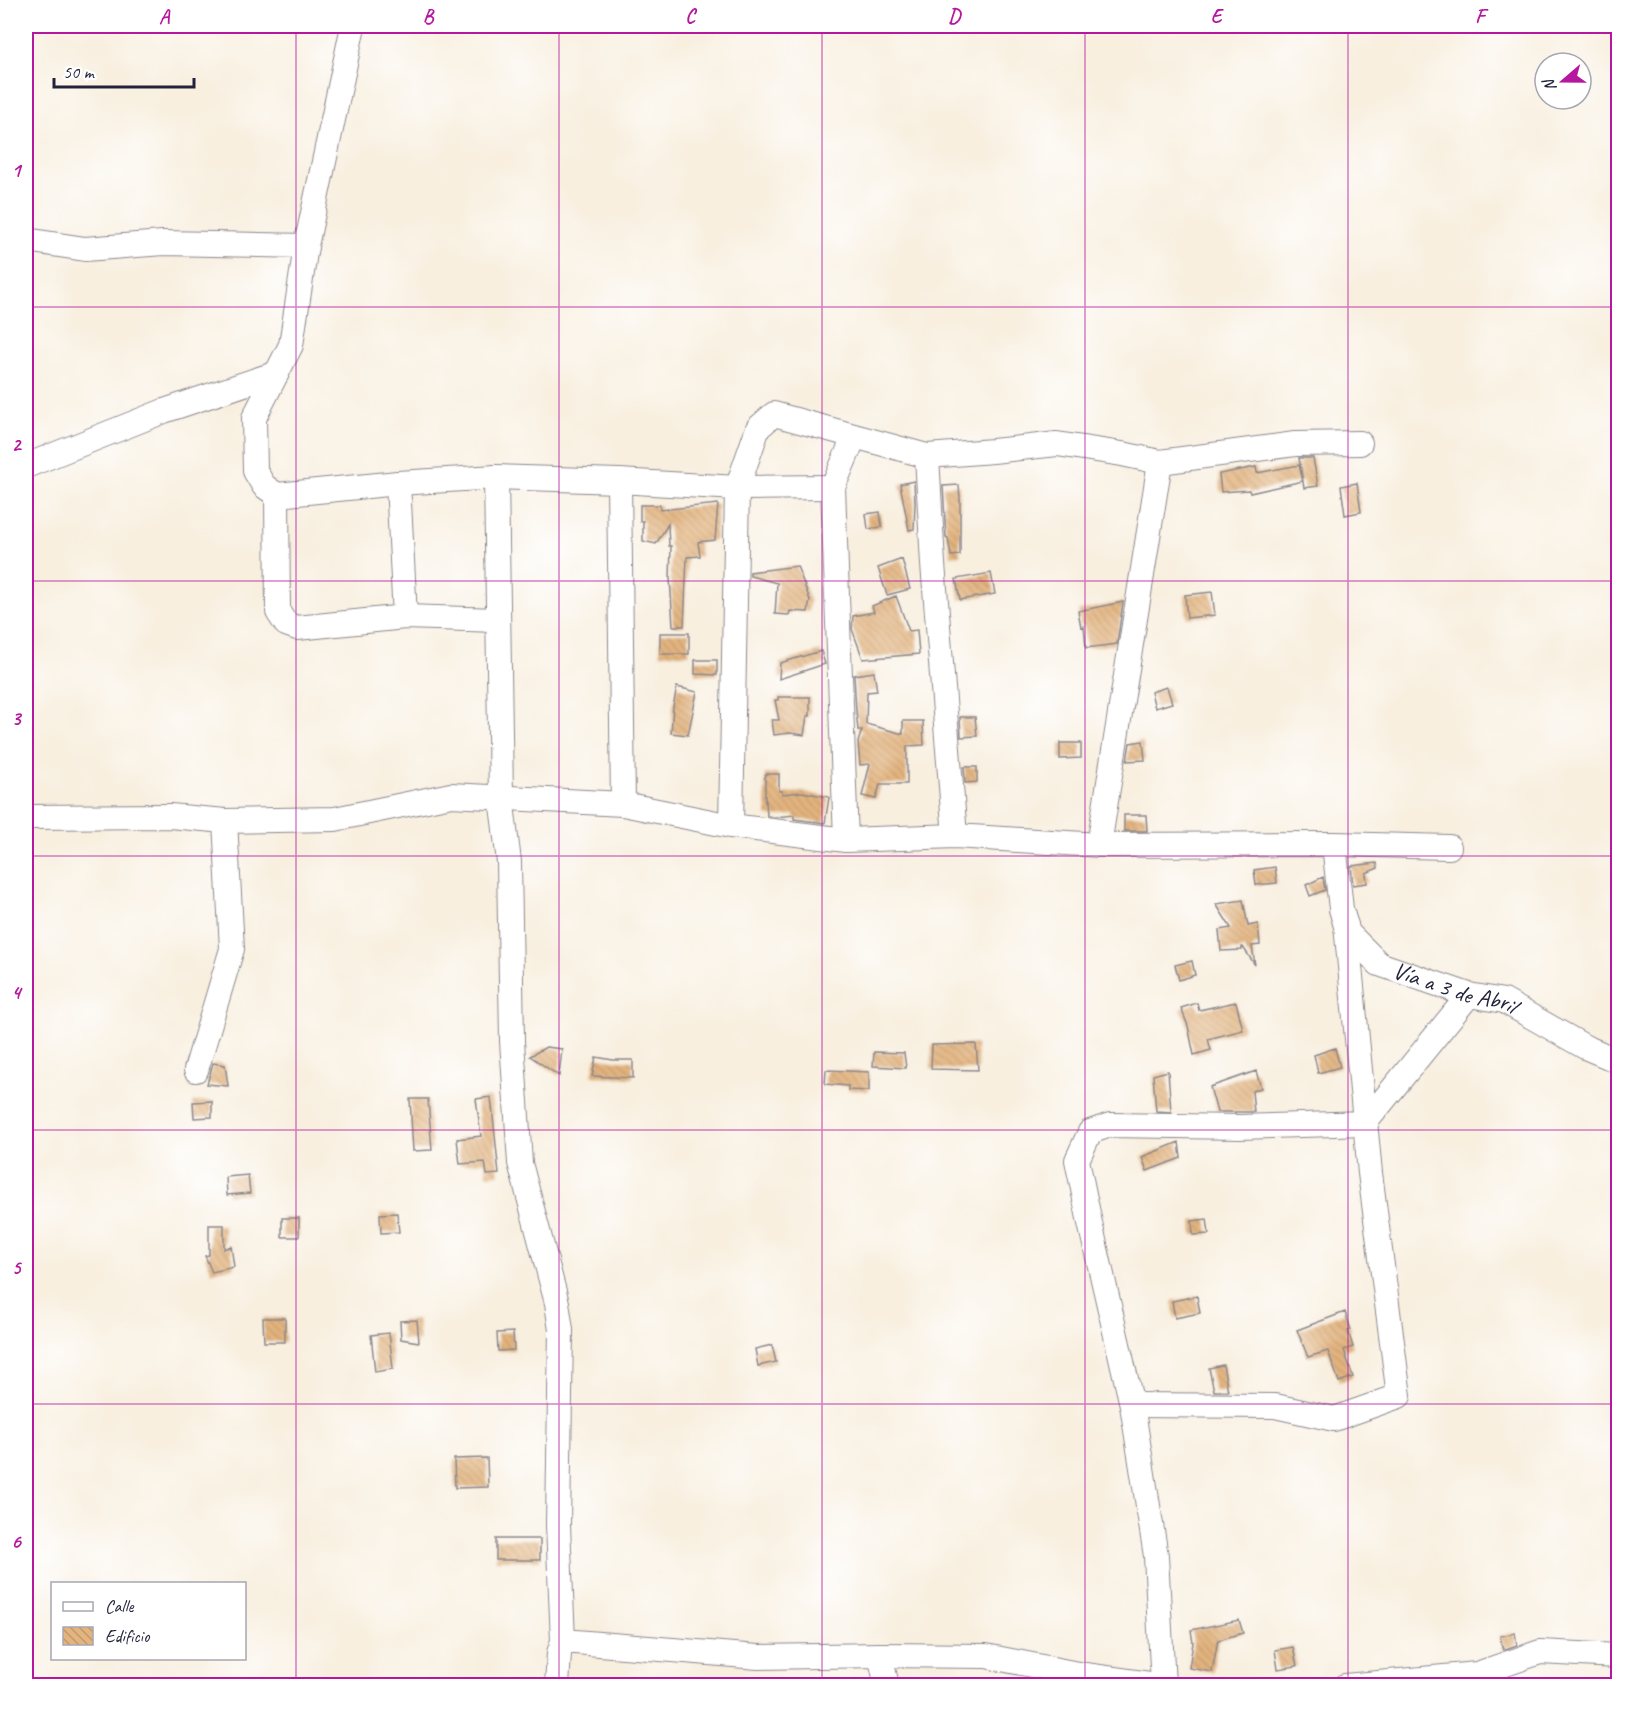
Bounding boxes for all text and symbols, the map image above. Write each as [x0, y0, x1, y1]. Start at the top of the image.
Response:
text: A [159, 4, 171, 29]
text: B [423, 4, 435, 29]
text: C [685, 4, 697, 29]
text: D [948, 4, 962, 29]
text: E [1211, 4, 1225, 29]
text: F [1475, 4, 1489, 29]
scale bar [54, 51, 194, 89]
north arrow [1533, 51, 1593, 111]
text: 50 m [63, 61, 96, 83]
text: N [1538, 75, 1561, 94]
text: 1 [12, 158, 23, 183]
text: 2 [12, 432, 23, 457]
text: 3 [12, 706, 23, 731]
street label: Vía a 3 de Abril [1389, 955, 1526, 1022]
text: 4 [12, 980, 24, 1005]
text: 5 [12, 1255, 23, 1280]
text: 6 [11, 1529, 22, 1554]
legend [51, 1582, 246, 1660]
text: Calle [105, 1595, 134, 1617]
text: Edificio [105, 1625, 151, 1647]

